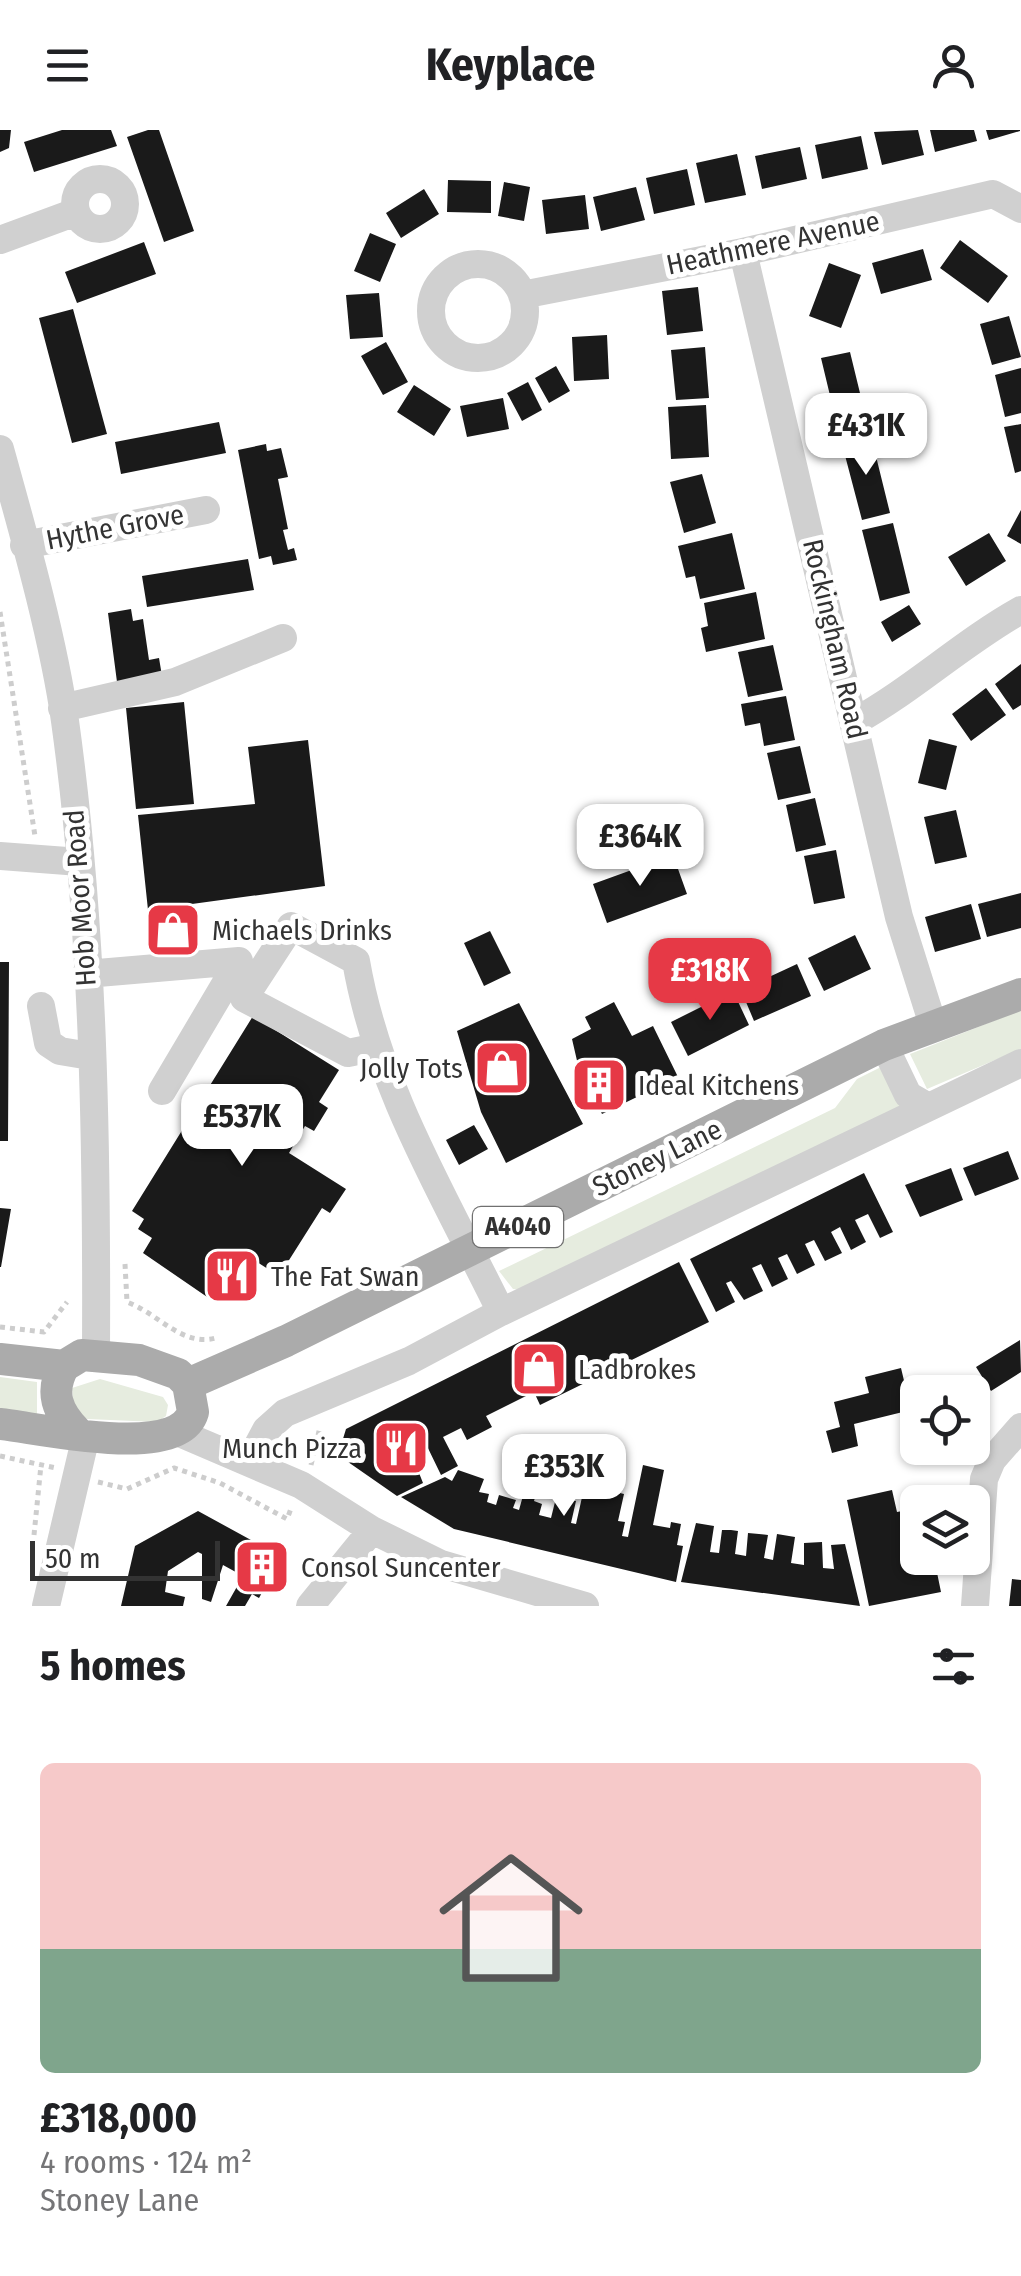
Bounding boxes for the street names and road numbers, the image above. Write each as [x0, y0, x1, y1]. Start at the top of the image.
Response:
street label: Heathmere Avenue [663, 204, 883, 282]
street label: Hythe Grove [43, 497, 187, 557]
street label: Rockingham Road [796, 536, 874, 742]
street label: Hob Moor Road [57, 809, 103, 987]
street label: Stoney Lane [587, 1113, 727, 1203]
road number: A4040 [473, 1207, 563, 1247]

